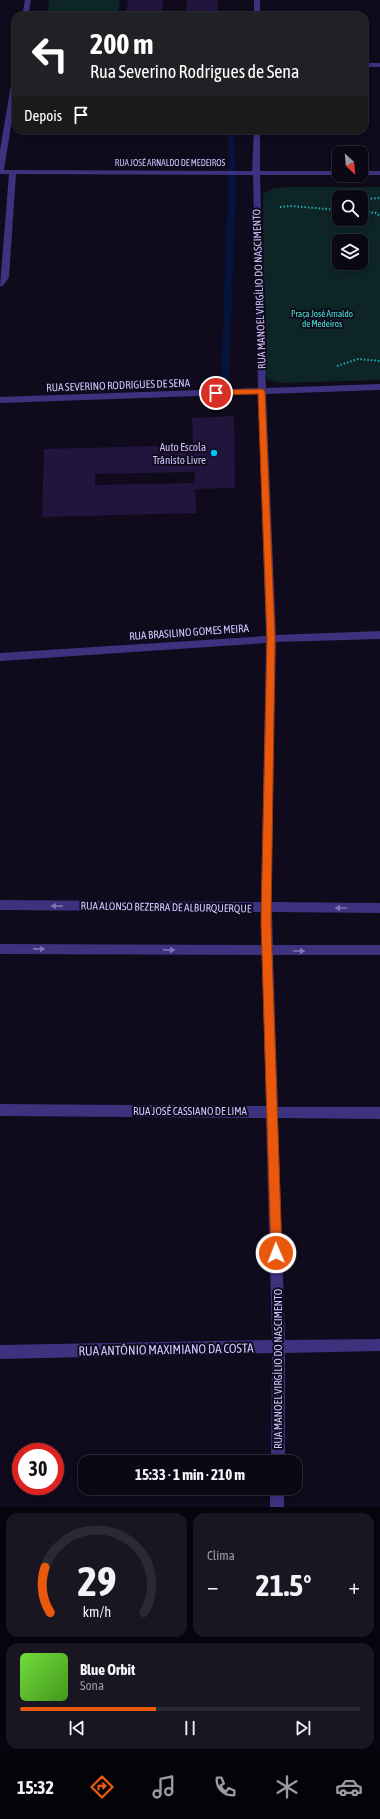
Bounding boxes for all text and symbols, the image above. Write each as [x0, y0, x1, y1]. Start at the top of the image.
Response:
icon: left [24, 28, 76, 80]
text: 200 m [90, 28, 153, 60]
text: Rua Severino Rodrigues de Sena [90, 61, 299, 82]
icon: arrive [70, 104, 92, 126]
text: Depois [24, 107, 62, 124]
north arrow [332, 146, 368, 182]
map controls [332, 146, 368, 270]
street label: RUA JOSÉ ARNALDO DE MEDEIROS [115, 158, 226, 168]
button: search [332, 190, 368, 226]
street label: RUA MANOEL VIRGÍLIO DO NASCIMENTO [250, 209, 268, 369]
button: layers [332, 234, 368, 270]
park label: Praça José Arnaldo de Medeiros [291, 309, 353, 329]
street label: RUA SEVERINO RODRIGUES DE SENA [46, 376, 191, 394]
pin [199, 376, 233, 410]
icon: arrive [205, 382, 227, 404]
place label: Auto Escola Trânisto Livre [153, 441, 206, 466]
marker: Auto Escola Trânisto Livre [209, 448, 219, 458]
street label: RUA BRASILINO GOMES MEIRA [129, 622, 250, 642]
street label: RUA ALONSO BEZERRA DE ALBURQUERQUE [80, 900, 252, 914]
one-way arrow [50, 903, 63, 909]
one-way arrow [334, 905, 347, 911]
one-way arrow [33, 946, 46, 952]
one-way arrow [163, 947, 176, 953]
one-way arrow [293, 948, 306, 954]
street label: RUA JOSÉ CASSIANO DE LIMA [133, 1105, 248, 1117]
position arrow [255, 1232, 297, 1274]
street label: RUA MANOEL VIRGÍLIO DO NASCIMENTO [272, 1289, 284, 1449]
street label: RUA ANTÔNIO MAXIMIANO DA COSTA [78, 1340, 254, 1359]
speed limit sign: 30 [12, 1443, 64, 1495]
text: 15:33 · 1 min · 210 m [135, 1466, 245, 1483]
text: Clima [207, 1548, 235, 1563]
text: 29 [77, 1557, 116, 1605]
text: 21.5° [256, 1568, 311, 1602]
text: − [207, 1573, 218, 1599]
text: + [349, 1573, 360, 1599]
text: km/h [82, 1604, 111, 1620]
text: Blue Orbit [80, 1661, 135, 1678]
text: Sona [80, 1678, 104, 1693]
icon: previous [66, 1717, 88, 1739]
icon: pause [179, 1717, 201, 1739]
icon: next [292, 1717, 314, 1739]
icon: directions [88, 1773, 116, 1801]
icon: music [150, 1773, 178, 1801]
icon: phone [211, 1773, 239, 1801]
icon: climate [273, 1773, 301, 1801]
icon: car [335, 1773, 363, 1801]
text: 15:32 [17, 1777, 54, 1798]

